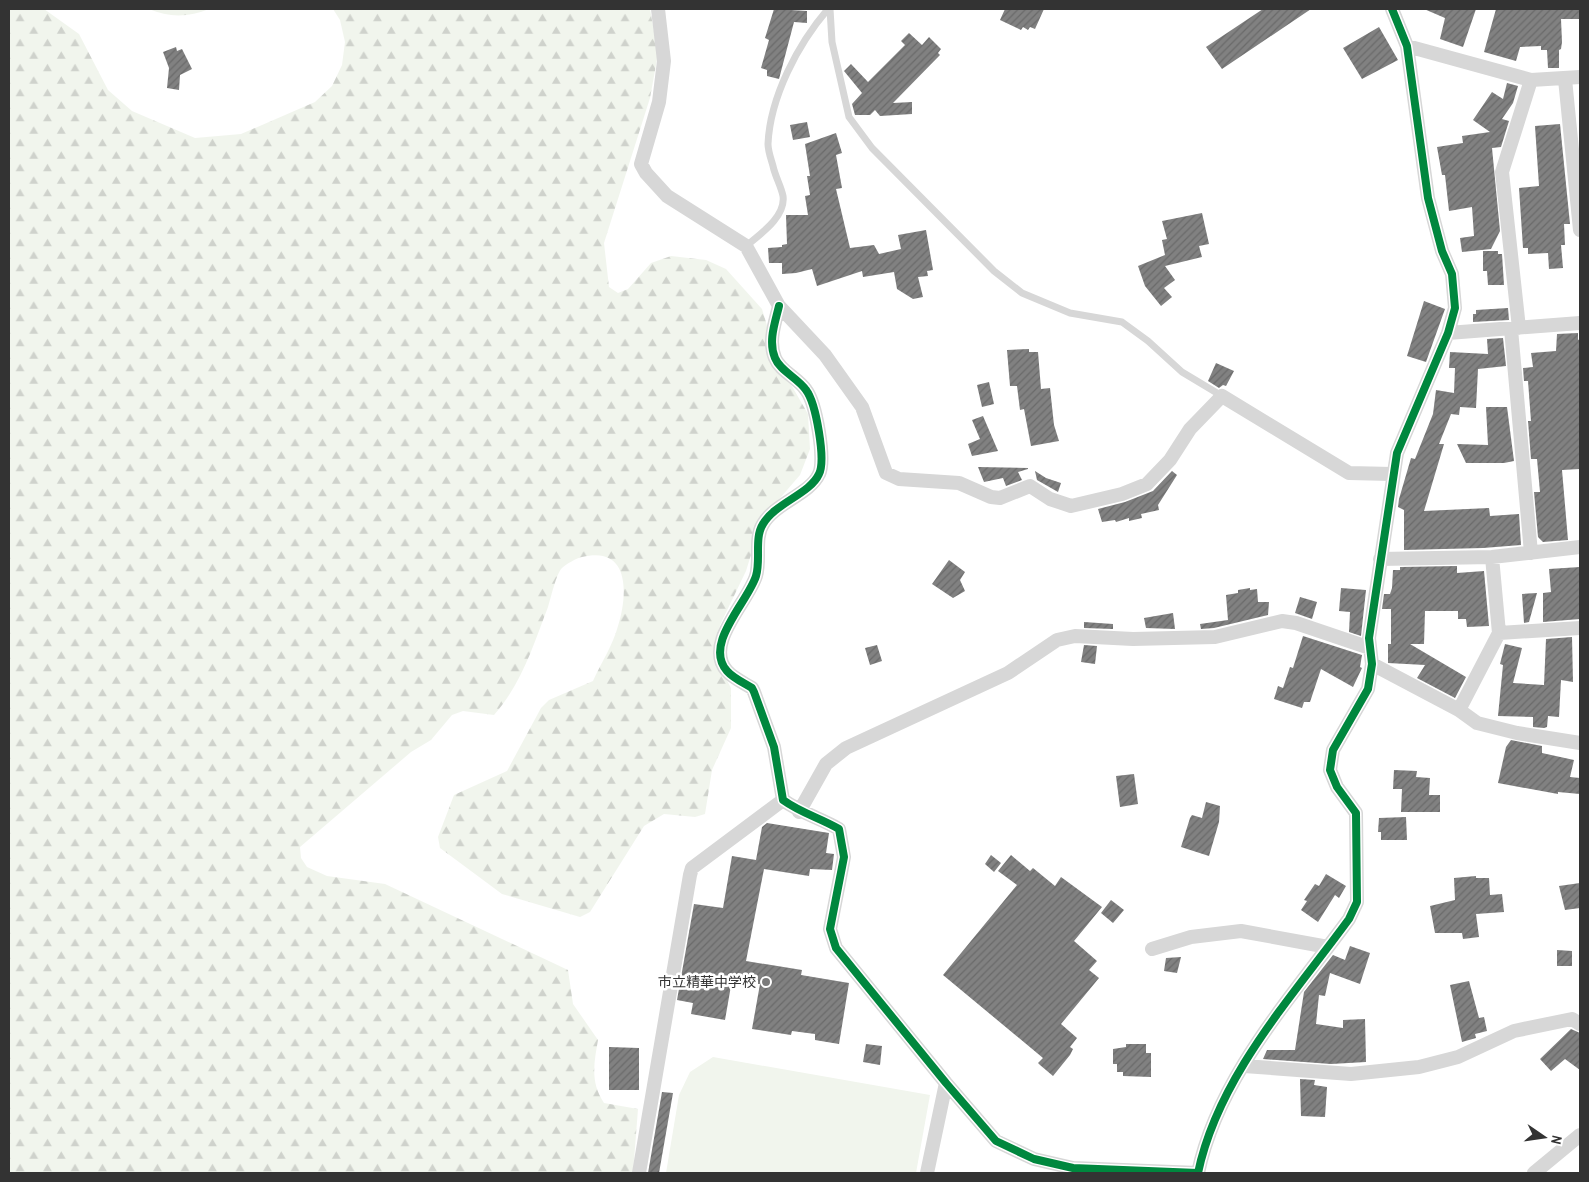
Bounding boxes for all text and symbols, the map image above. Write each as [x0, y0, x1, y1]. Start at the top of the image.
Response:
place label: 市立精華中学校 [658, 973, 756, 991]
marker: 市立精華中学校 [760, 976, 772, 988]
north arrow [1519, 1112, 1569, 1162]
text: N [1547, 1134, 1566, 1146]

